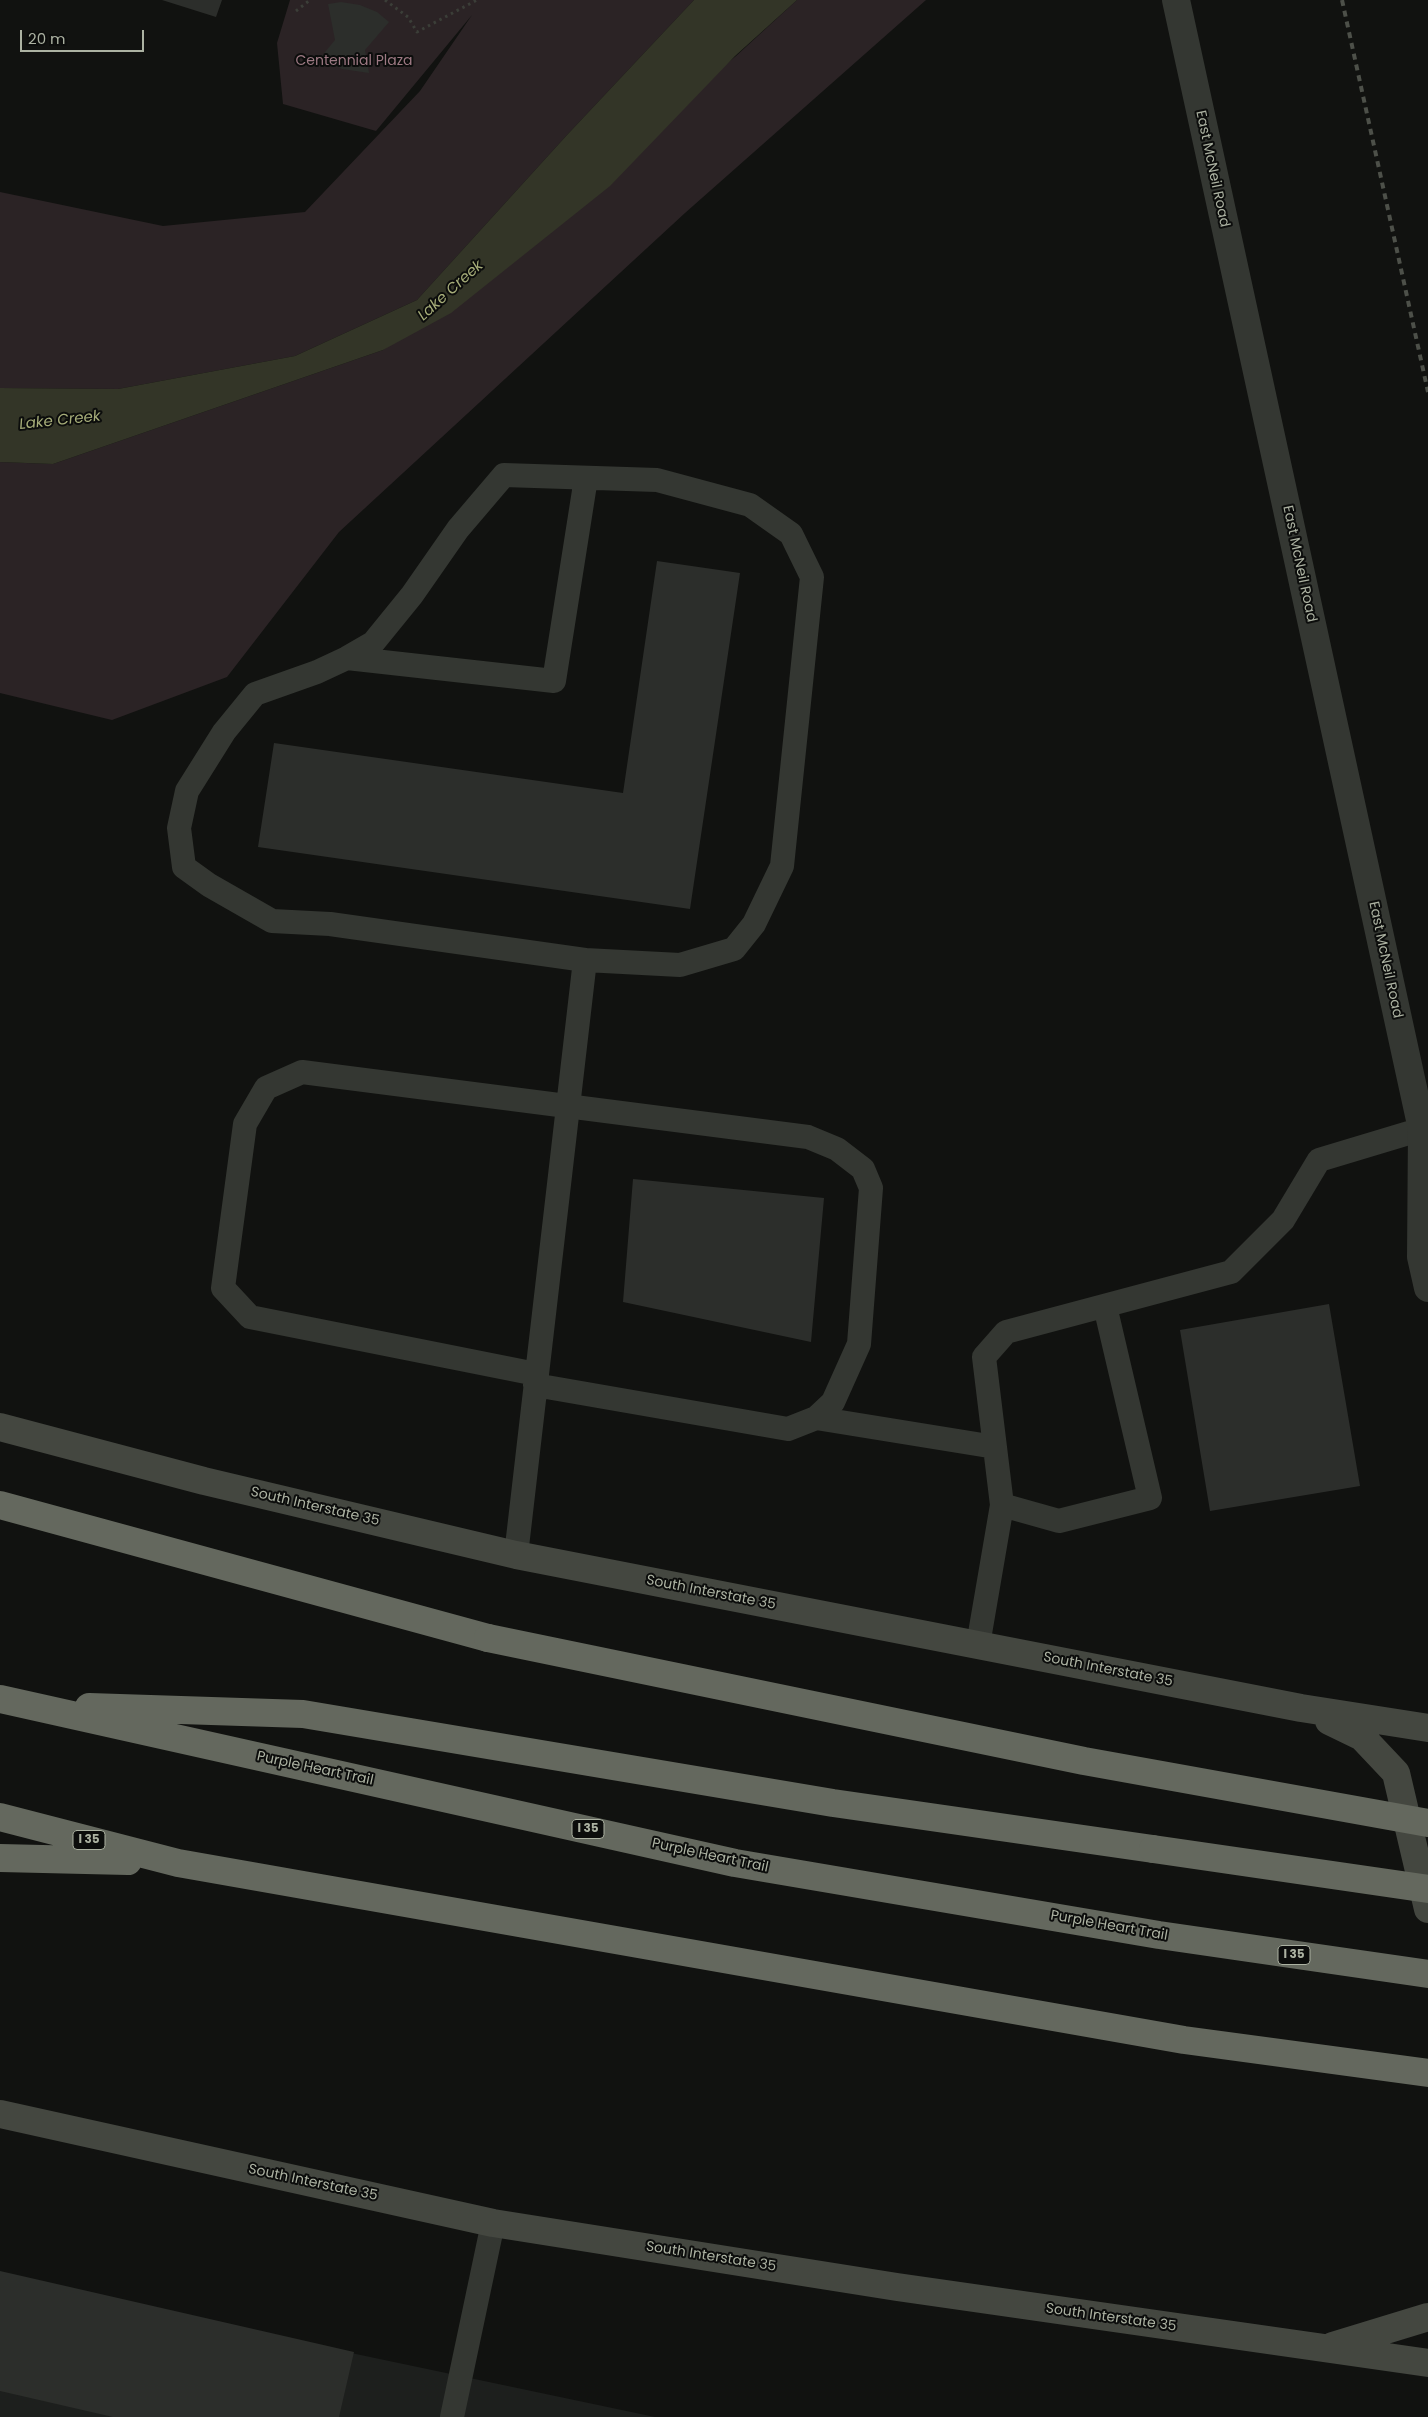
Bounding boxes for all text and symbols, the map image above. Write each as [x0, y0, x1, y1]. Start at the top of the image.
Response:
scale bar [22, 20, 146, 52]
text: 20 m [28, 28, 66, 49]
park label: Centennial Plaza [295, 53, 413, 69]
street label: East McNeil Road [1191, 109, 1233, 229]
water label: Lake Creek [415, 257, 487, 325]
water label: Lake Creek [18, 408, 102, 434]
street label: East McNeil Road [1278, 504, 1320, 624]
street label: East McNeil Road [1364, 900, 1406, 1020]
street label: South Interstate 35 [249, 1484, 381, 1530]
street label: South Interstate 35 [645, 1572, 777, 1614]
street label: South Interstate 35 [1042, 1649, 1174, 1691]
street label: Purple Heart Trail [255, 1748, 375, 1790]
road number: I 35 [572, 1820, 604, 1838]
road number: I 35 [73, 1830, 105, 1850]
street label: Purple Heart Trail [650, 1835, 770, 1877]
street label: Purple Heart Trail [1049, 1907, 1169, 1945]
road number: I 35 [1278, 1946, 1310, 1964]
street label: South Interstate 35 [247, 2161, 379, 2205]
street label: South Interstate 35 [645, 2238, 777, 2276]
street label: South Interstate 35 [1045, 2301, 1177, 2335]

